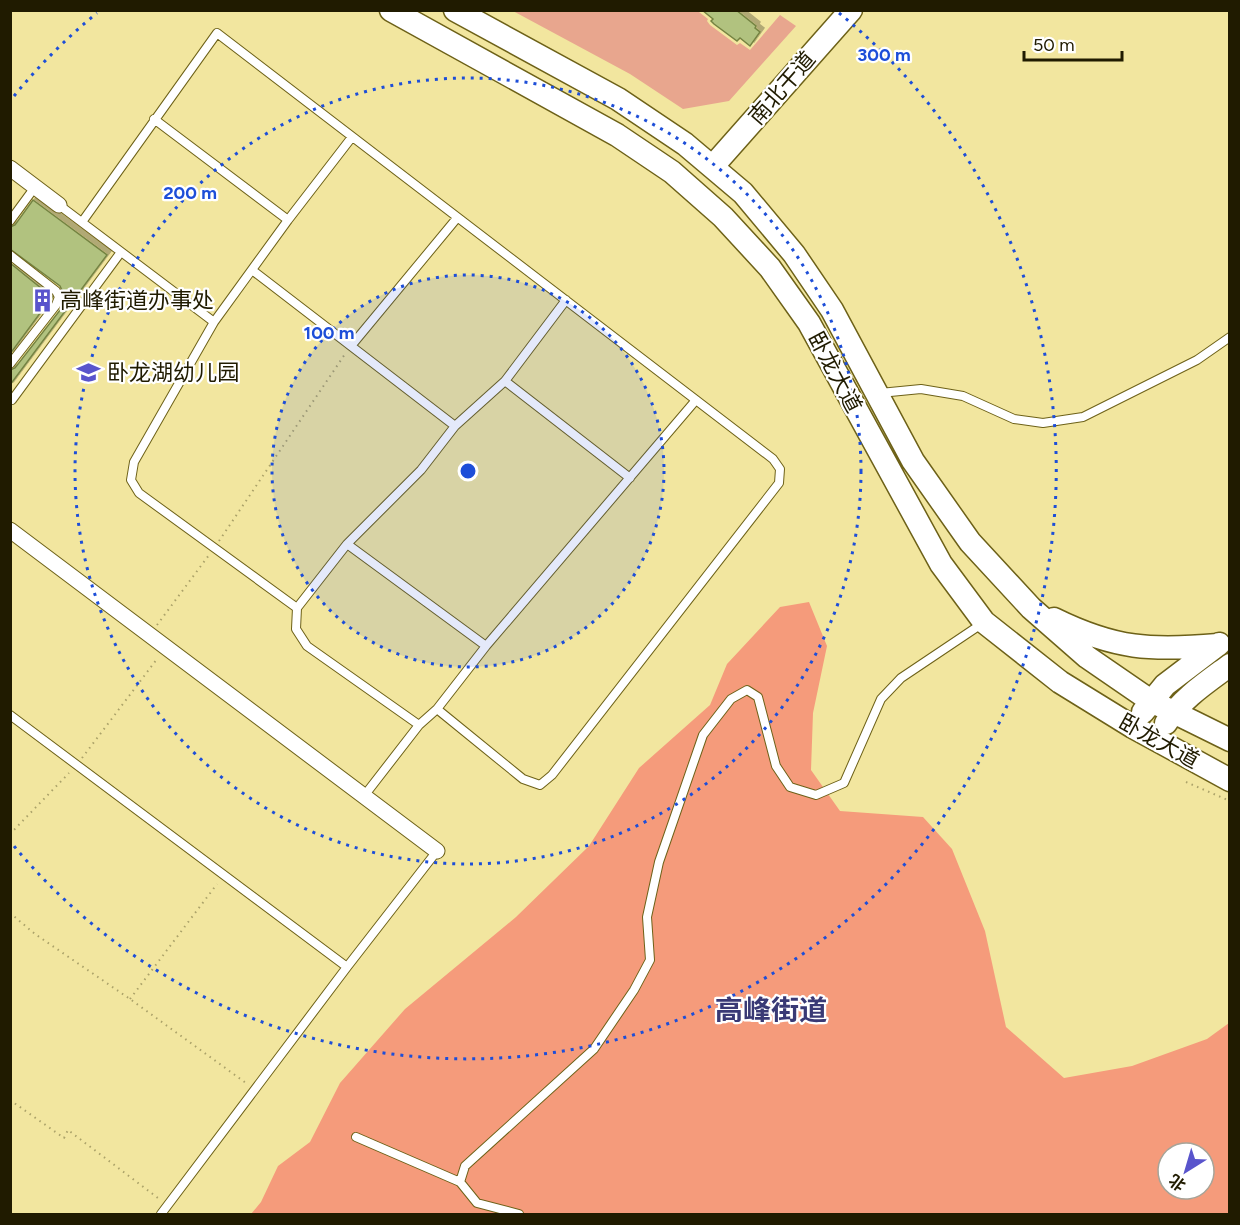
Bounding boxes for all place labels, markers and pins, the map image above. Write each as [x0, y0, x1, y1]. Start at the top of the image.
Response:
building icon: 高峰街道办事处 [29, 287, 55, 313]
place label: 高峰街道办事处 [60, 287, 214, 314]
school or university icon: 卧龙湖幼儿园 [76, 359, 102, 385]
place label: 卧龙湖幼儿园 [107, 359, 239, 386]
centre of rings [458, 461, 478, 481]

